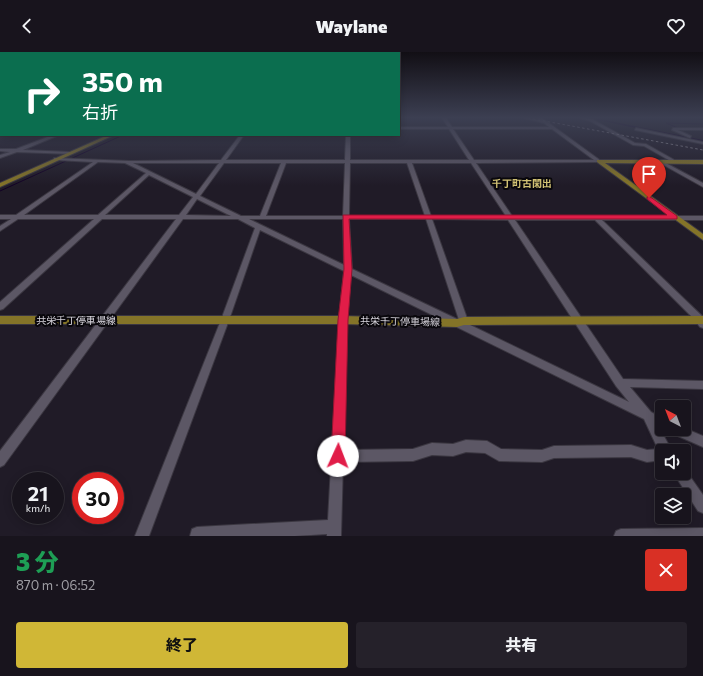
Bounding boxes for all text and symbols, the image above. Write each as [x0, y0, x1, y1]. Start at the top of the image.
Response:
icon: back [16, 15, 38, 37]
text: Waylane [316, 15, 387, 37]
icon: heart [665, 15, 687, 37]
text: 350 m [82, 64, 163, 98]
icon: right [16, 68, 68, 120]
text: 右折 [82, 101, 118, 123]
pin [632, 157, 666, 198]
icon: arrive [638, 163, 660, 185]
district label: 千丁町古閑出 [492, 177, 552, 189]
street label: 共栄千丁停車場線 [36, 314, 116, 326]
street label: 共栄千丁停車場線 [360, 314, 440, 328]
north arrow [655, 400, 691, 436]
map controls [655, 400, 691, 524]
position arrow [317, 435, 359, 477]
button: sound [655, 444, 691, 480]
speed limit sign: 30 [72, 472, 124, 524]
text: 21 [28, 481, 48, 505]
button: layers [655, 488, 691, 524]
text: km/h [26, 502, 50, 514]
text: 3 分 [16, 547, 59, 576]
button: close [645, 549, 687, 591]
text: 870 m · 06:52 [16, 577, 95, 593]
button: 終了 [16, 622, 348, 668]
button: 共有 [356, 622, 687, 668]

